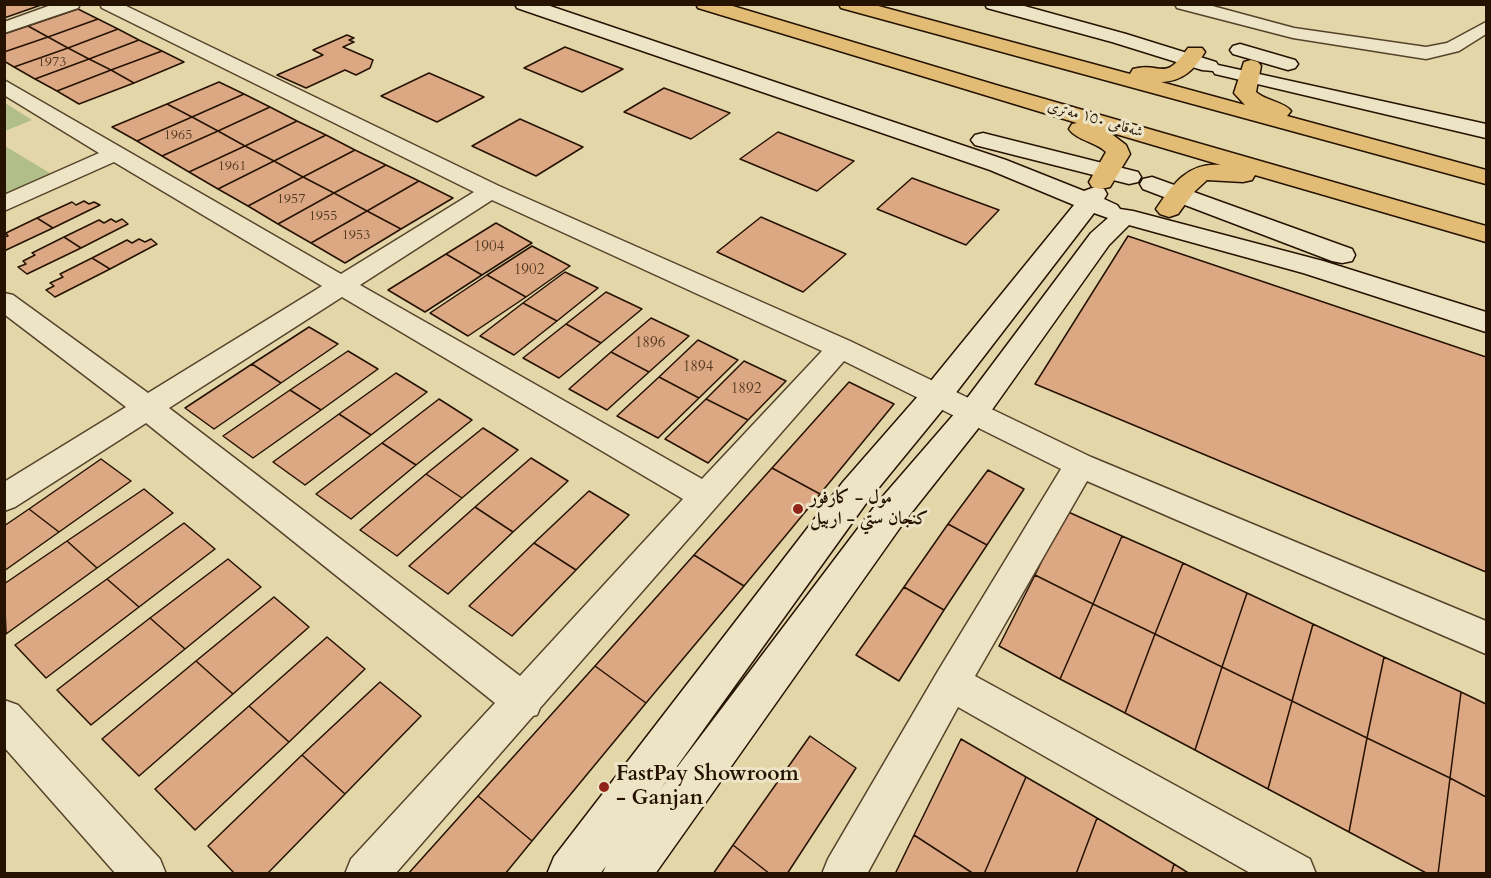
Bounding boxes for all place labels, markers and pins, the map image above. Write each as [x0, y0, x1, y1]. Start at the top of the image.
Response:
place label: مول - كارفور كنجان ستي - اربيل [810, 488, 928, 530]
marker: مول - كارفور كنجان ستي - اربيل [791, 502, 805, 516]
place label: FastPay Showroom - Ganjan [616, 762, 799, 812]
marker: FastPay Showroom - Ganjan [597, 780, 611, 794]

